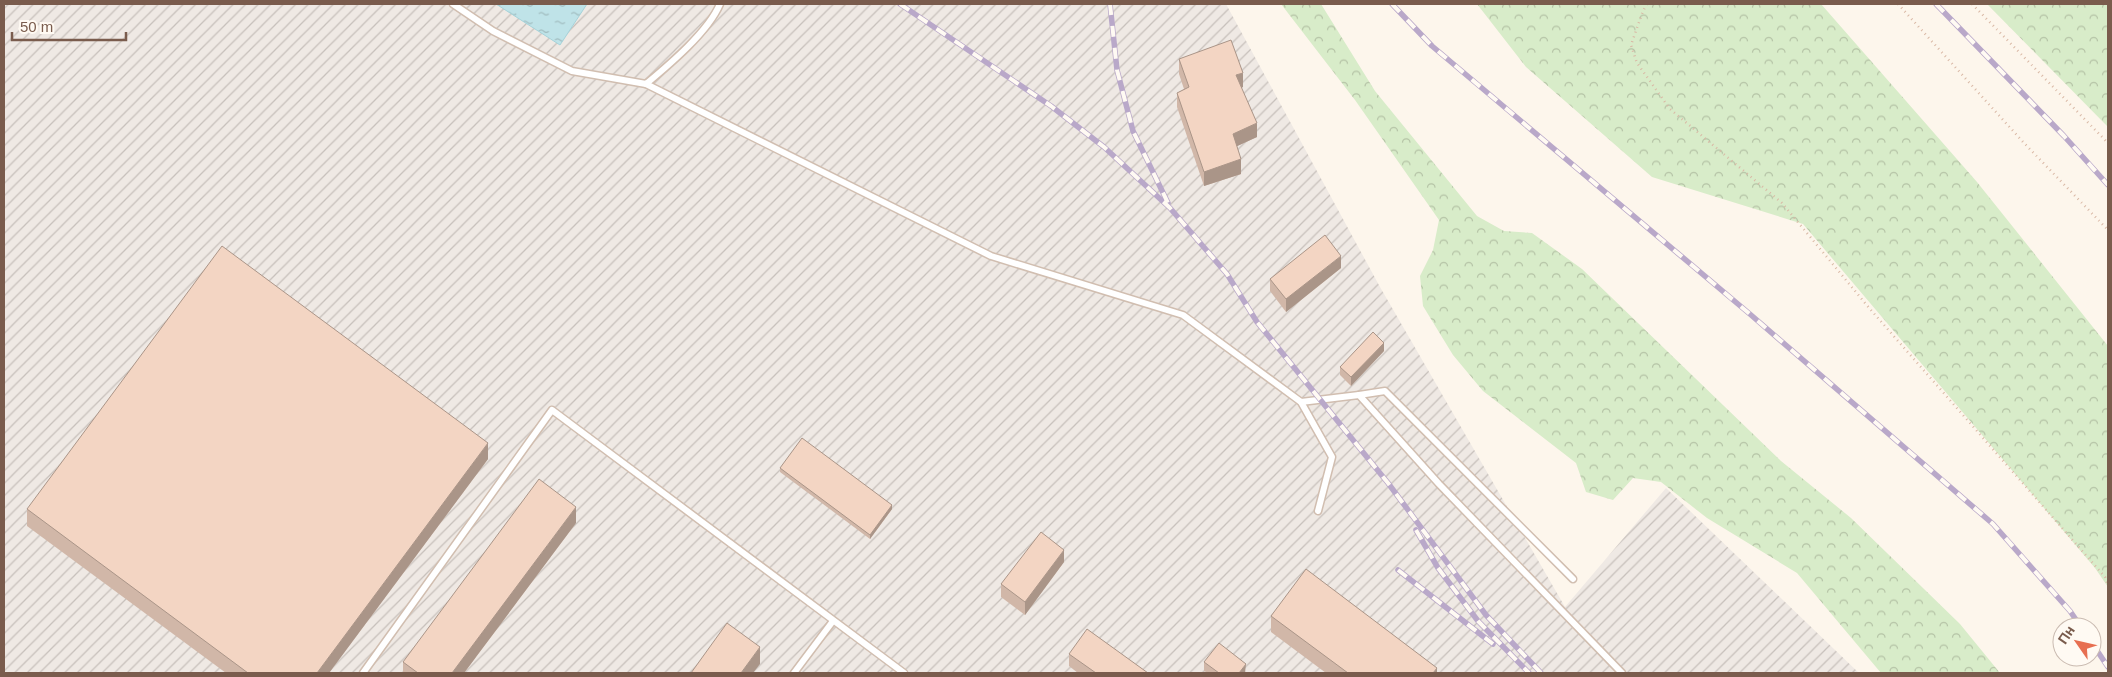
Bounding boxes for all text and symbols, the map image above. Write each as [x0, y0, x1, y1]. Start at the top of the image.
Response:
scale bar [12, 10, 126, 42]
text: 50 m [20, 18, 53, 35]
north arrow [2052, 617, 2102, 667]
text: Пн [2054, 623, 2078, 647]

